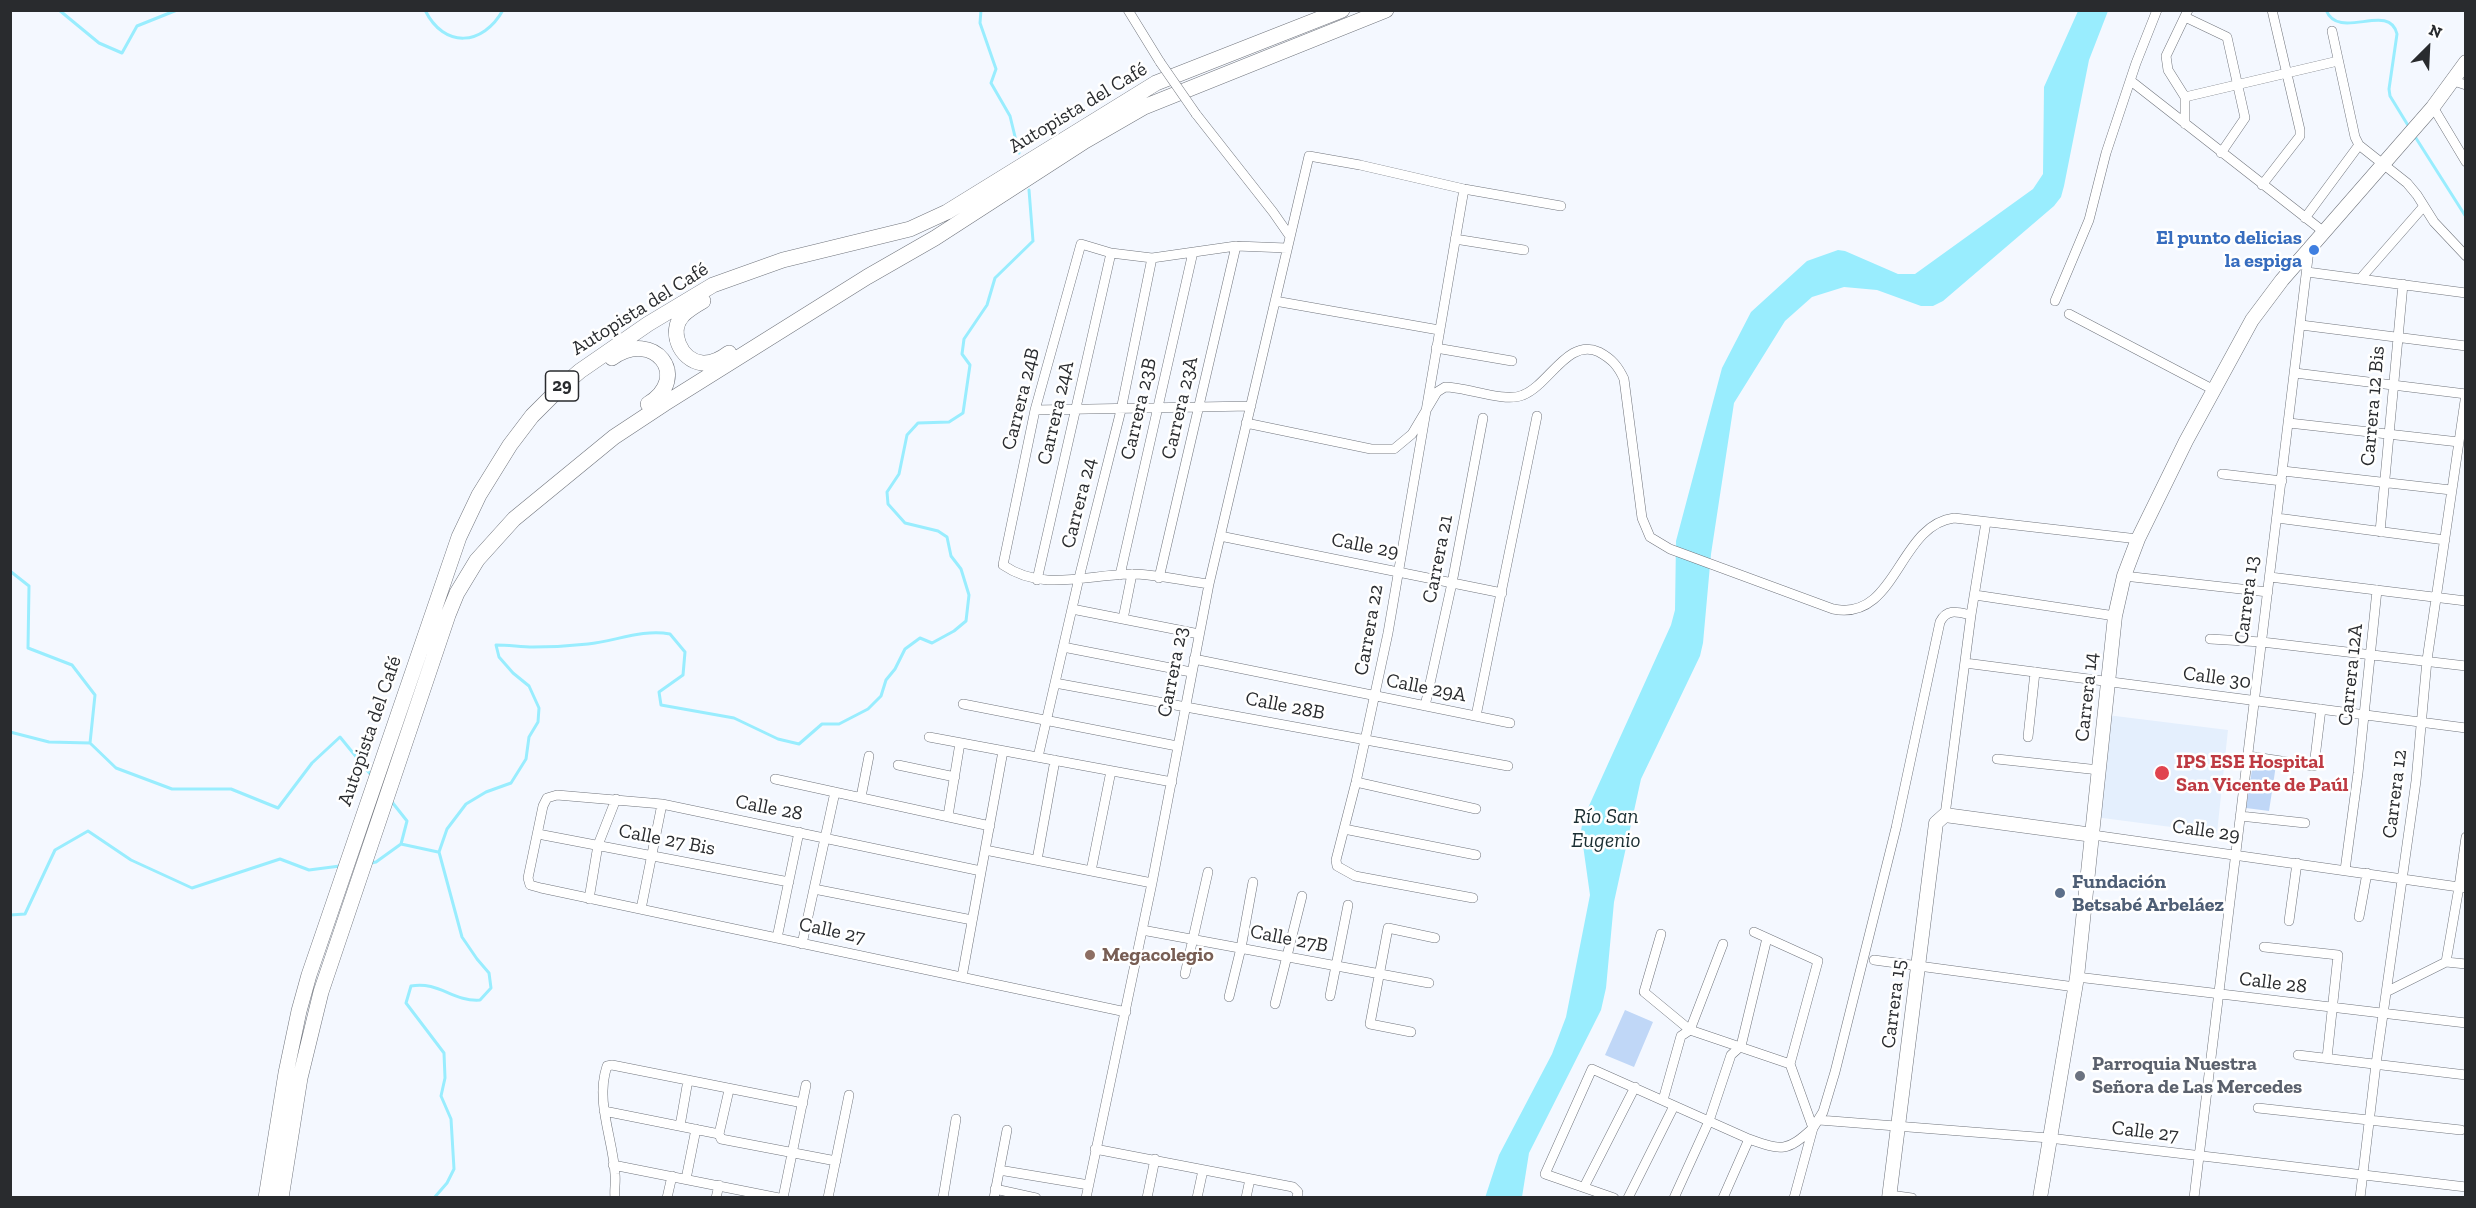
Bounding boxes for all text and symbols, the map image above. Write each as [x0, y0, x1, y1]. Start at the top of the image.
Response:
north arrow [2398, 18, 2458, 78]
text: N [2426, 20, 2445, 42]
street label: Autopista del Café [1005, 57, 1151, 159]
place label: El punto delicias la espiga [2156, 226, 2302, 273]
marker: El punto delicias la espiga [2307, 243, 2321, 257]
street label: Autopista del Café [567, 257, 713, 361]
street label: Carrera 24B [997, 345, 1045, 453]
street label: Carrera 12 Bis [2356, 345, 2390, 467]
street label: Carrera 23A [1157, 354, 1203, 462]
street label: Carrera 23B [1116, 356, 1162, 462]
street label: Carrera 24A [1032, 359, 1080, 467]
road number: 29 [546, 371, 578, 401]
street label: Carrera 24 [1056, 455, 1102, 551]
street label: Carrera 21 [1418, 513, 1458, 605]
street label: Calle 29 [1329, 528, 1401, 564]
street label: Carrera 13 [2230, 554, 2264, 646]
street label: Carrera 22 [1349, 583, 1389, 677]
street label: Carrera 12A [2334, 623, 2368, 727]
street label: Carrera 23 [1152, 625, 1194, 719]
street label: Carrera 14 [2070, 651, 2104, 743]
street label: Autopista del Café [333, 653, 407, 809]
street label: Calle 30 [2181, 661, 2253, 695]
street label: Calle 29A [1384, 668, 1468, 708]
street label: Calle 28B [1243, 687, 1327, 725]
street label: Carrera 12 [2378, 748, 2412, 840]
place label: IPS ESE Hospital San Vicente de Paúl [2176, 750, 2348, 797]
marker: IPS ESE Hospital San Vicente de Paúl [2153, 764, 2171, 782]
street label: Calle 28 [733, 790, 805, 826]
water label: Río San Eugenio [1571, 804, 1641, 854]
street label: Calle 29 [2171, 814, 2241, 848]
street label: Calle 27 Bis [617, 819, 717, 861]
place label: Fundación Betsabé Arbeláez [2072, 870, 2224, 917]
marker: Fundación Betsabé Arbeláez [2053, 886, 2067, 900]
street label: Calle 27 [797, 912, 867, 950]
street label: Calle 27B [1248, 920, 1330, 958]
place label: Megacolegio [1102, 943, 1214, 967]
marker: Megacolegio [1083, 948, 1097, 962]
street label: Carrera 15 [1877, 958, 1911, 1050]
street label: Calle 28 [2238, 967, 2308, 999]
place label: Parroquia Nuestra Señora de Las Mercedes [2092, 1052, 2302, 1099]
marker: Parroquia Nuestra Señora de Las Mercedes [2073, 1069, 2087, 1083]
street label: Calle 27 [2110, 1116, 2180, 1148]

